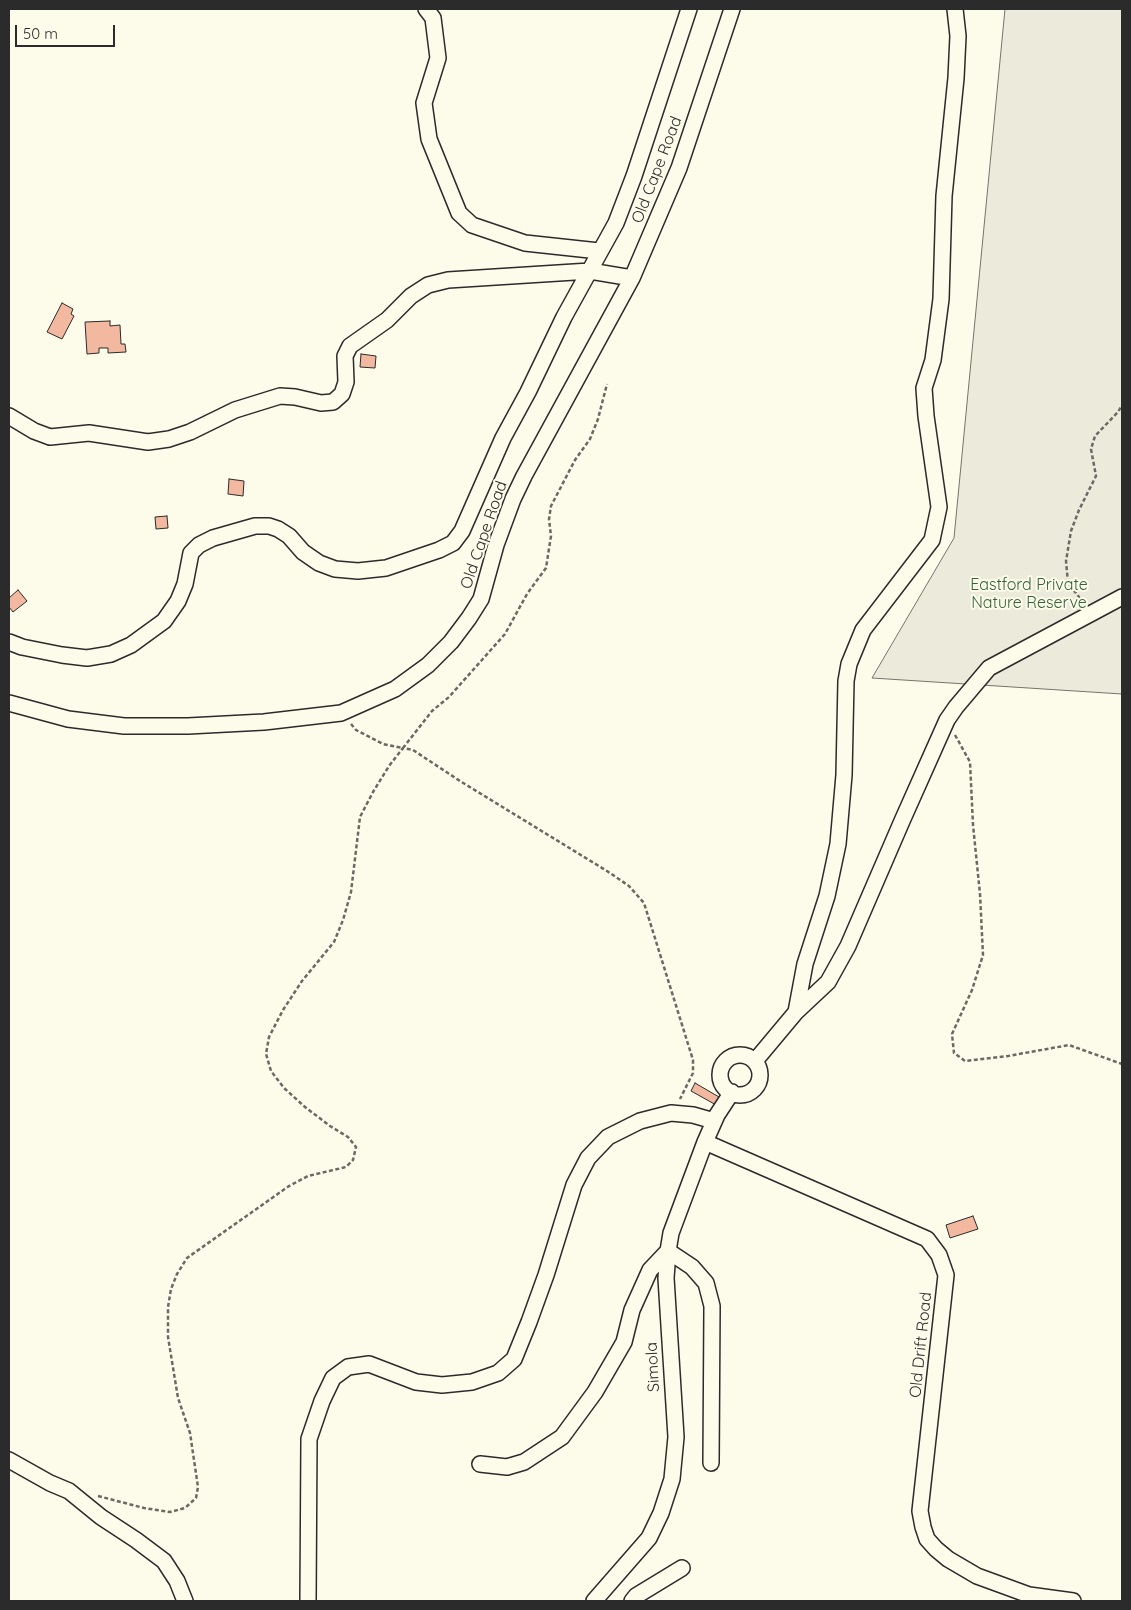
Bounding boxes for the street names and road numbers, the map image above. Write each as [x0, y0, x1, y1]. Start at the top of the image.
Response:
street label: Old Cape Road [628, 114, 686, 226]
street label: Old Cape Road [457, 479, 511, 591]
street label: Old Drift Road [906, 1291, 936, 1399]
street label: Simola [642, 1342, 664, 1392]

